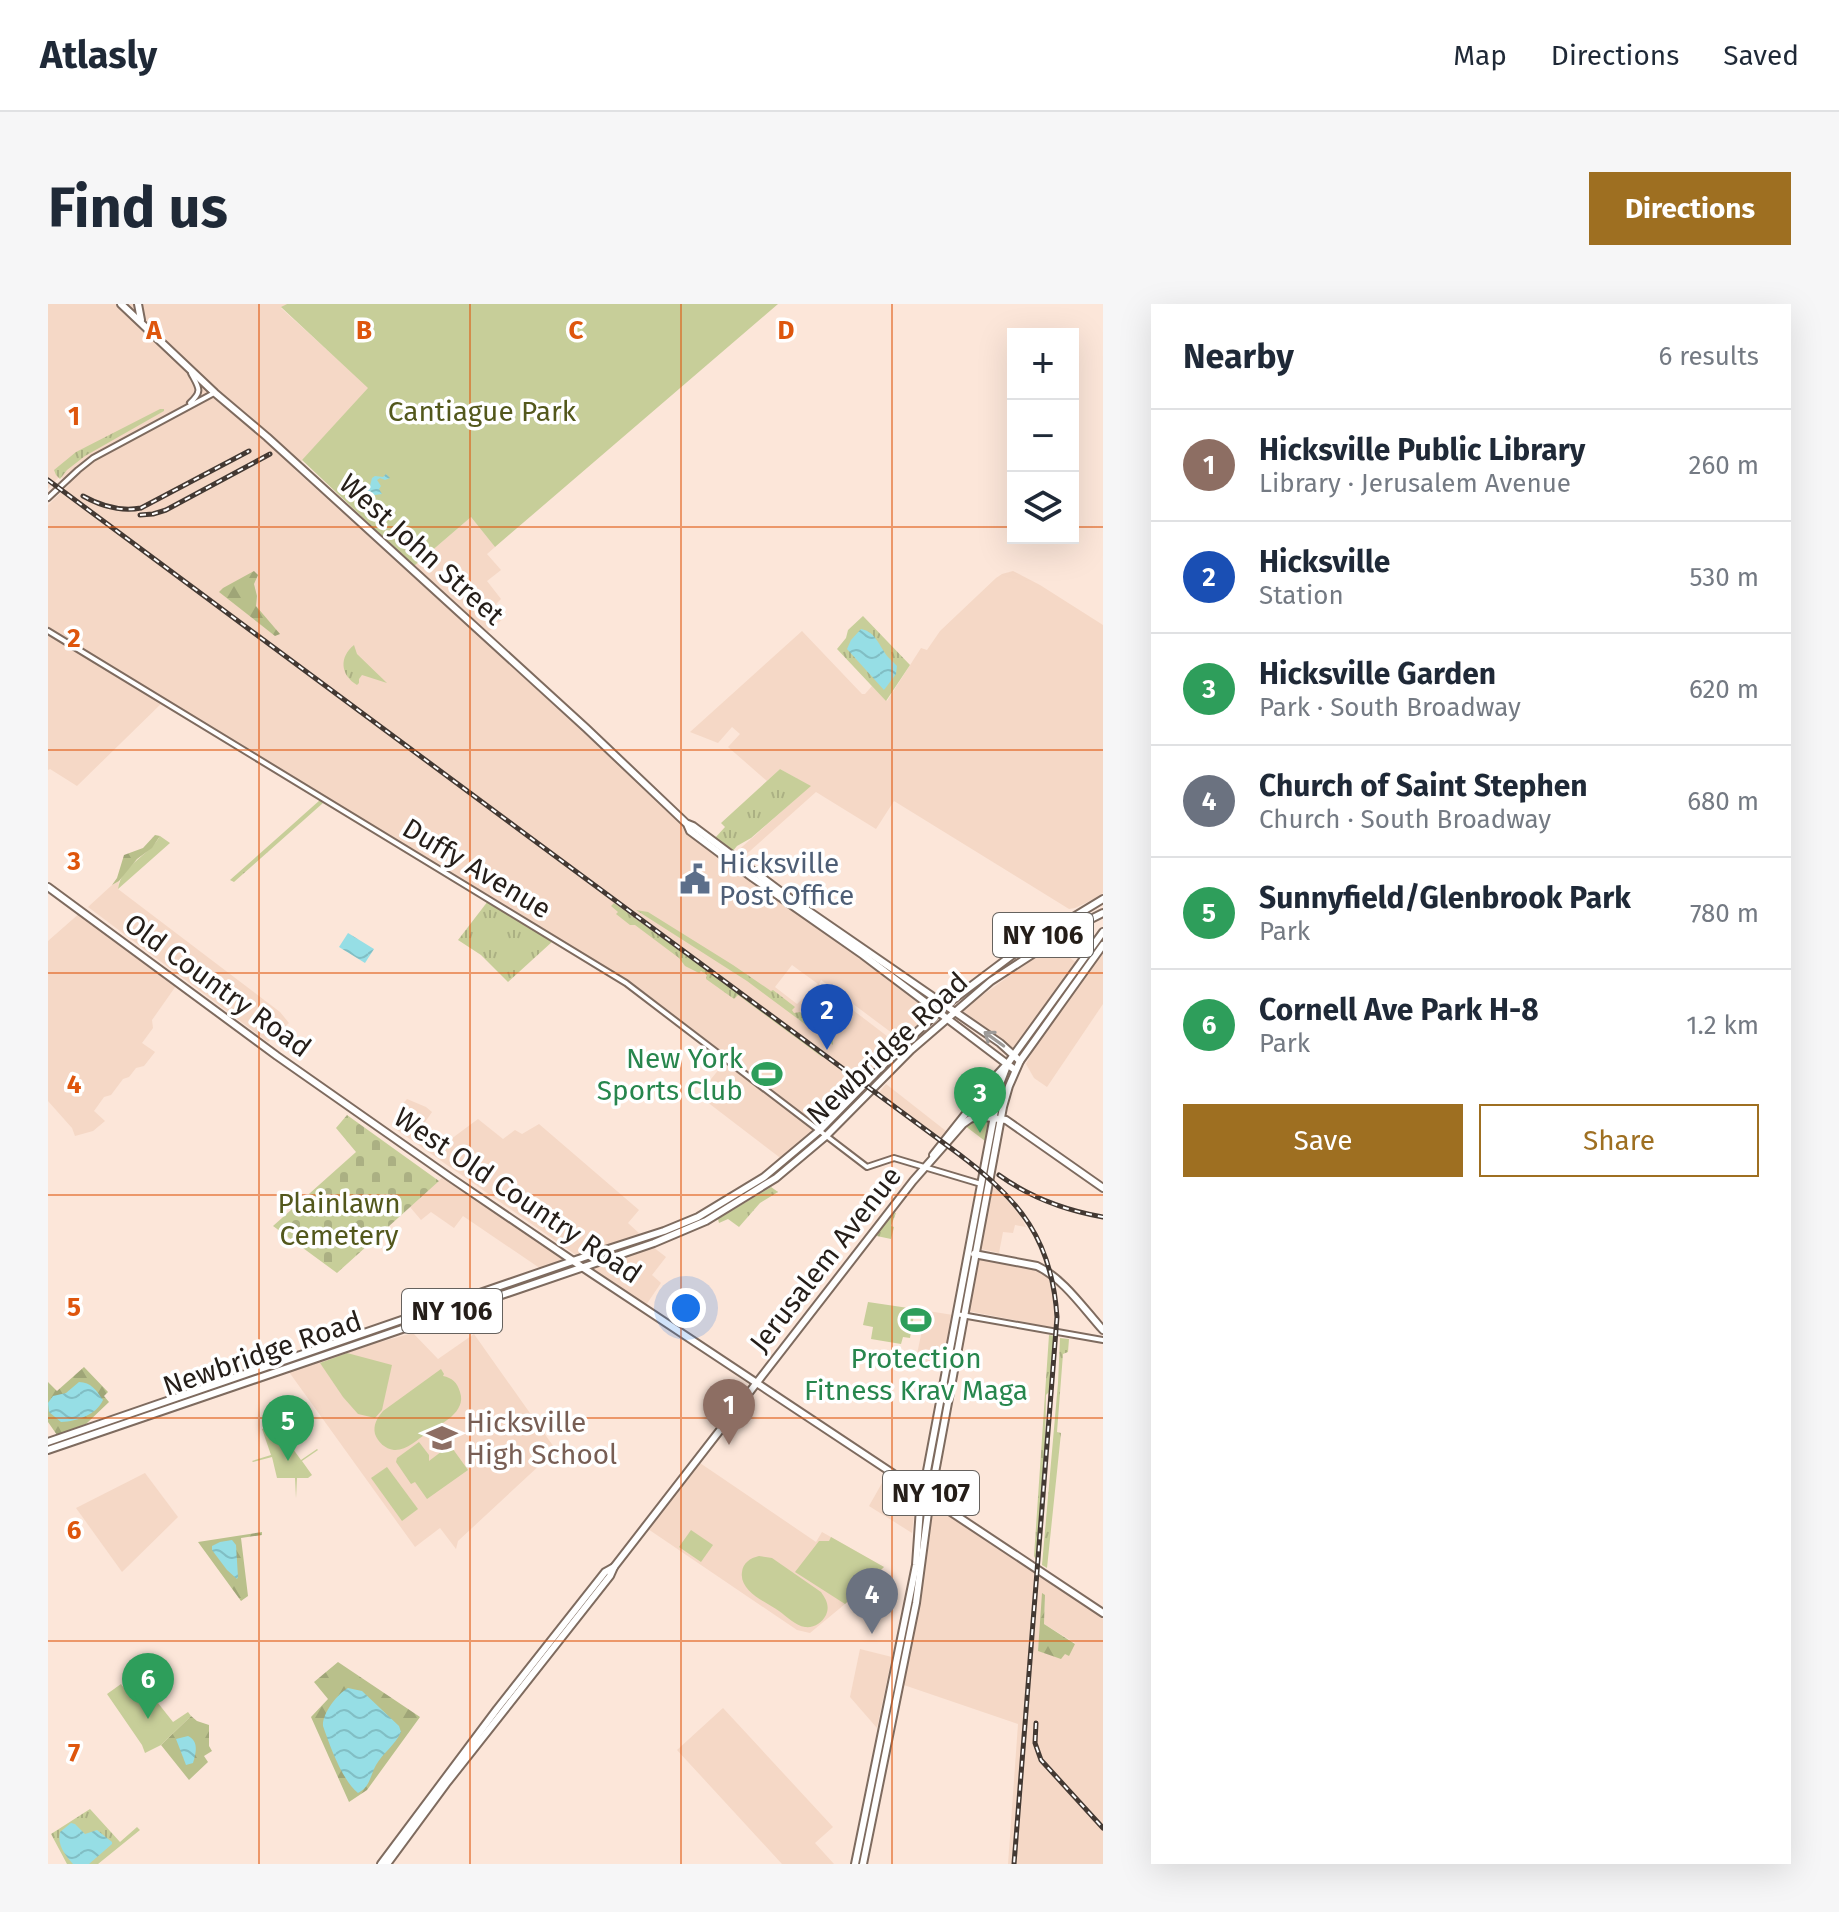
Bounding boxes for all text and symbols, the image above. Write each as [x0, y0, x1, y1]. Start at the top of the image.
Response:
text: Atlasly [40, 32, 157, 78]
text: Map [1453, 39, 1507, 72]
text: Directions [1551, 39, 1679, 72]
text: Saved [1723, 39, 1799, 72]
button: Directions [1589, 172, 1791, 245]
text: Find us [48, 175, 228, 242]
text: A [145, 315, 162, 346]
text: B [356, 315, 372, 346]
text: C [569, 315, 584, 346]
text: D [778, 315, 795, 346]
map controls [1007, 328, 1079, 544]
button: + [1007, 328, 1079, 400]
text: Nearby [1183, 336, 1294, 377]
text: 6 results [1658, 341, 1759, 372]
park label: Cantiague Park [388, 395, 577, 428]
button: − [1007, 400, 1079, 472]
text: 1 [68, 401, 80, 432]
text: Hicksville Public Library [1259, 432, 1585, 468]
text: 1 [1203, 450, 1215, 481]
text: 260 m [1689, 450, 1759, 481]
street label: West John Street [333, 467, 511, 632]
text: Library · Jerusalem Avenue [1259, 468, 1571, 499]
button: layers [1007, 472, 1079, 544]
text: Hicksville [1259, 544, 1390, 580]
text: 2 [1202, 562, 1216, 593]
text: 530 m [1690, 562, 1759, 593]
text: Station [1259, 580, 1344, 611]
text: 2 [67, 623, 81, 654]
text: Hicksville Garden [1259, 656, 1496, 692]
text: 3 [1202, 674, 1216, 705]
text: 620 m [1689, 674, 1759, 705]
text: Park · South Broadway [1259, 692, 1521, 723]
text: Church of Saint Stephen [1259, 768, 1588, 804]
text: 4 [1202, 786, 1216, 817]
text: 680 m [1687, 786, 1759, 817]
text: Church · South Broadway [1259, 804, 1551, 835]
street label: Duffy Avenue [397, 811, 557, 926]
text: 3 [66, 846, 81, 877]
place label: Hicksville Post Office [719, 847, 854, 912]
public building icon: Hicksville Post Office [678, 862, 712, 896]
text: Sunnyfield/Glenbrook Park [1259, 880, 1631, 916]
text: 5 [1202, 898, 1216, 929]
text: 780 m [1690, 898, 1759, 929]
street label: Old Country Road [118, 907, 317, 1064]
road number: NY 106 [993, 913, 1093, 957]
text: Park [1259, 916, 1310, 947]
street label: Newbridge Road [800, 965, 975, 1131]
pin: 2 [801, 984, 853, 1050]
text: Cornell Ave Park H-8 [1259, 992, 1539, 1028]
text: 6 [1202, 1010, 1216, 1041]
text: 1.2 km [1686, 1010, 1759, 1041]
text: Park [1259, 1028, 1310, 1059]
one-way arrow [983, 1031, 1005, 1048]
place label: New York Sports Club [597, 1042, 744, 1107]
sports icon: New York Sports Club [750, 1057, 784, 1091]
pin: 3 [954, 1067, 1006, 1133]
text: 4 [67, 1069, 82, 1100]
street label: West Old Country Road [388, 1100, 648, 1291]
button: Save [1183, 1104, 1463, 1177]
button: Share [1479, 1104, 1759, 1177]
street label: Jerusalem Avenue [743, 1160, 908, 1359]
park label: Plainlawn Cemetery [277, 1187, 401, 1252]
your location [666, 1288, 706, 1328]
road number: NY 106 [402, 1289, 502, 1333]
text: 5 [67, 1292, 81, 1323]
sports icon: Protection Fitness Krav Maga [899, 1303, 933, 1337]
street label: Newbridge Road [159, 1304, 366, 1403]
place label: Protection Fitness Krav Maga [804, 1342, 1028, 1407]
pin: 1 [703, 1379, 755, 1445]
pin: 5 [262, 1395, 314, 1461]
place label: Hicksville High School [466, 1406, 617, 1471]
school or university icon: Hicksville High School [425, 1421, 459, 1455]
road number: NY 107 [883, 1471, 979, 1515]
text: 6 [67, 1515, 82, 1546]
pin: 4 [846, 1568, 898, 1634]
pin: 6 [122, 1653, 174, 1719]
text: 7 [68, 1738, 80, 1769]

